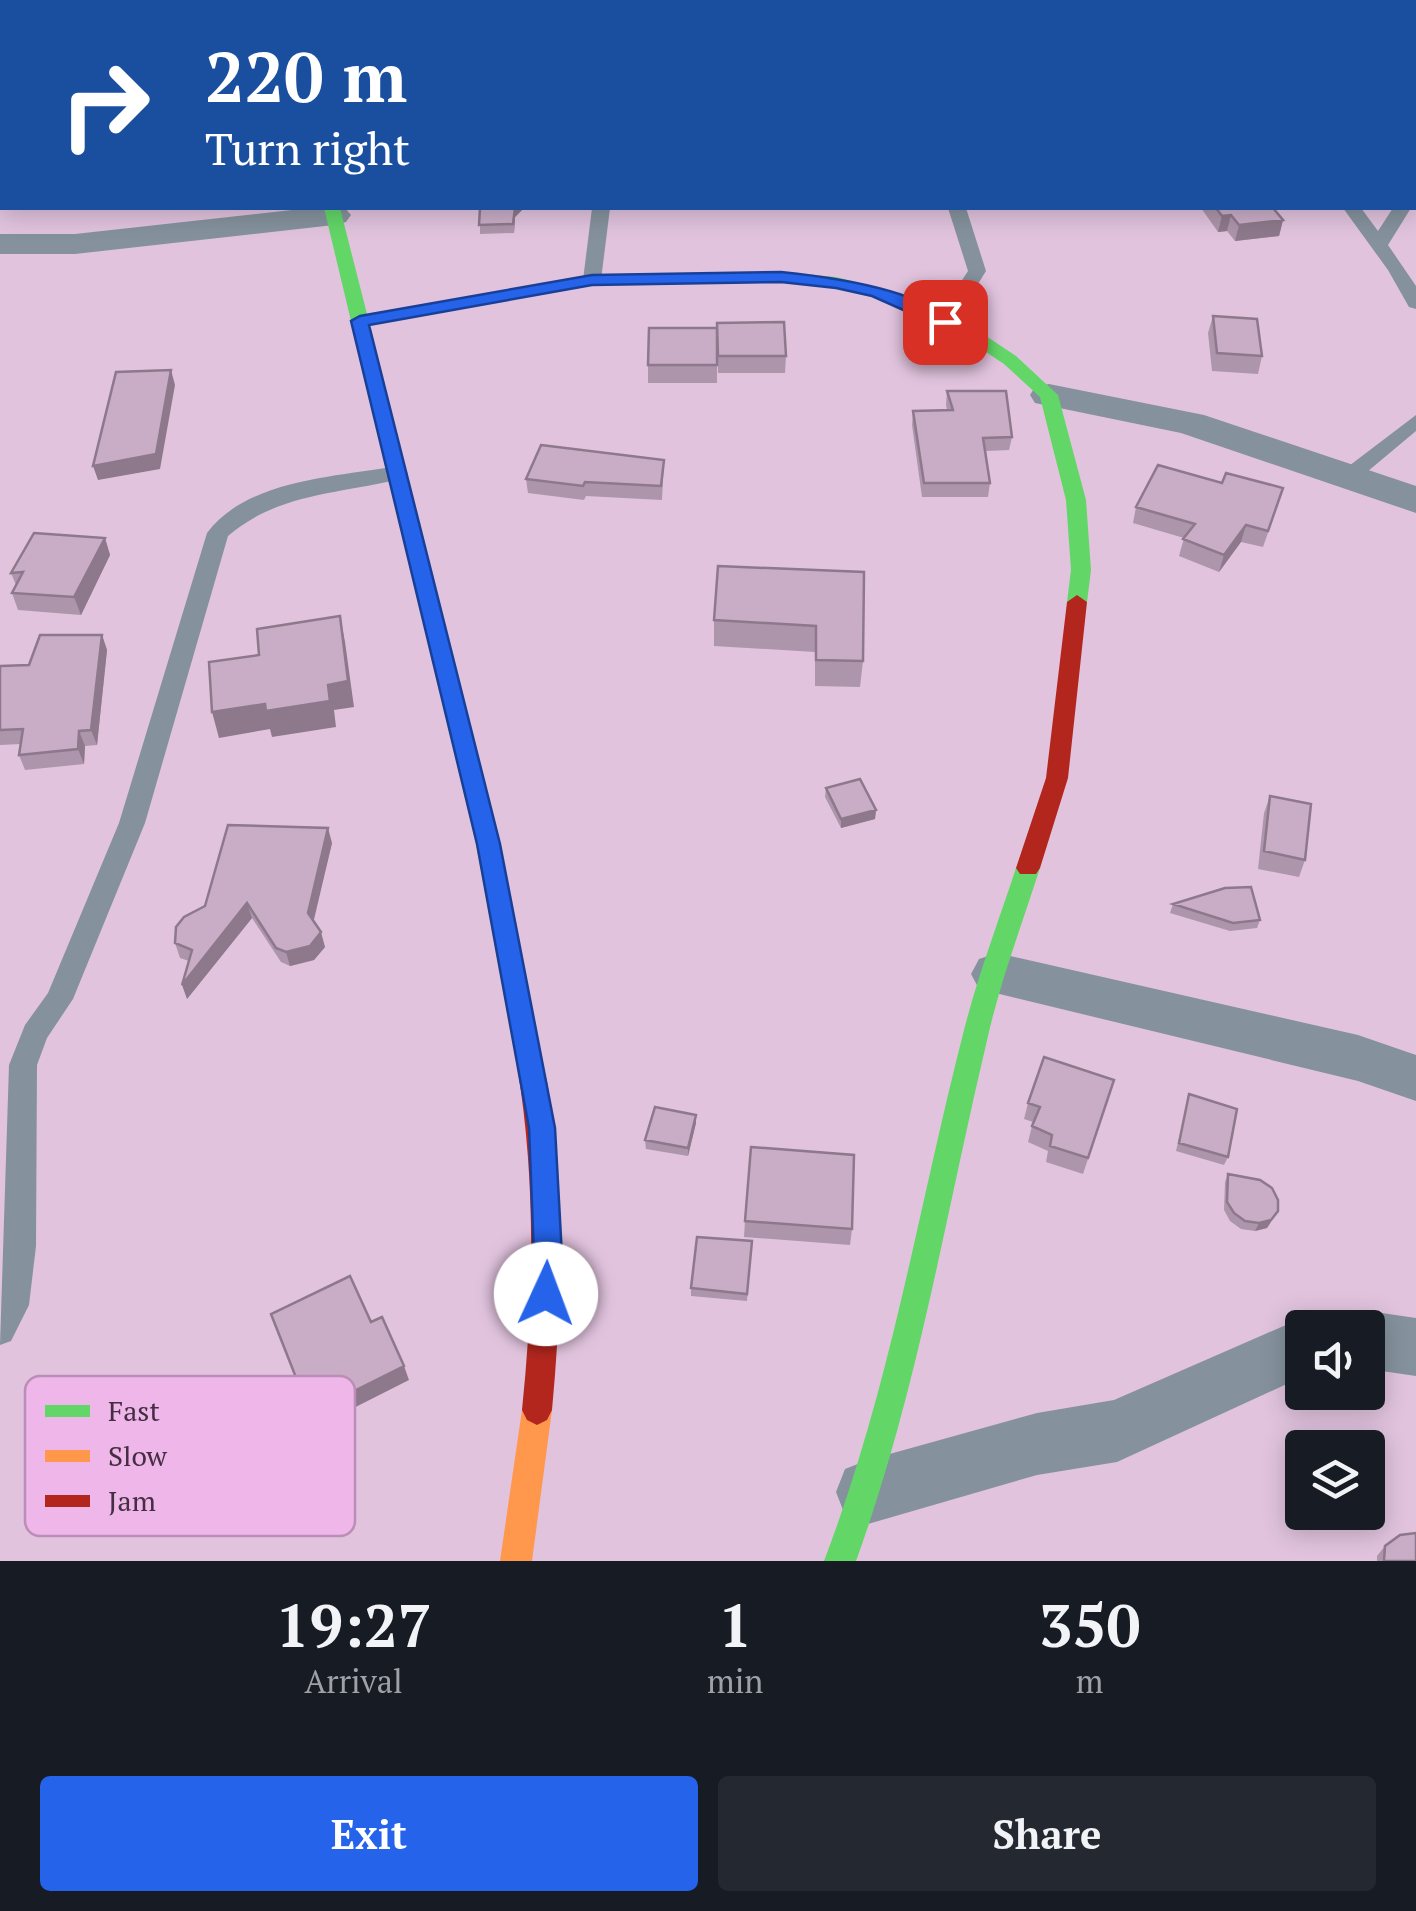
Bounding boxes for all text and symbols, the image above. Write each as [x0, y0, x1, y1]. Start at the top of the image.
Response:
text: 220 m [205, 29, 407, 122]
icon: right [40, 40, 170, 170]
text: Turn right [205, 118, 410, 178]
pin [903, 280, 988, 365]
icon: arrive [918, 295, 973, 350]
position arrow [494, 1242, 598, 1346]
map controls [1285, 1310, 1385, 1530]
button: sound [1285, 1310, 1385, 1410]
legend [25, 1376, 355, 1536]
text: Fast [108, 1392, 160, 1429]
button: layers [1285, 1430, 1385, 1530]
text: Slow [108, 1437, 168, 1474]
text: Jam [108, 1482, 156, 1519]
text: 19:27 [275, 1585, 432, 1664]
text: 1 [718, 1585, 752, 1664]
text: 350 [1039, 1585, 1141, 1664]
text: Arrival [305, 1660, 403, 1702]
text: min [707, 1660, 763, 1702]
text: m [1076, 1660, 1103, 1702]
button: Exit [40, 1776, 698, 1891]
button: Share [718, 1776, 1376, 1891]

